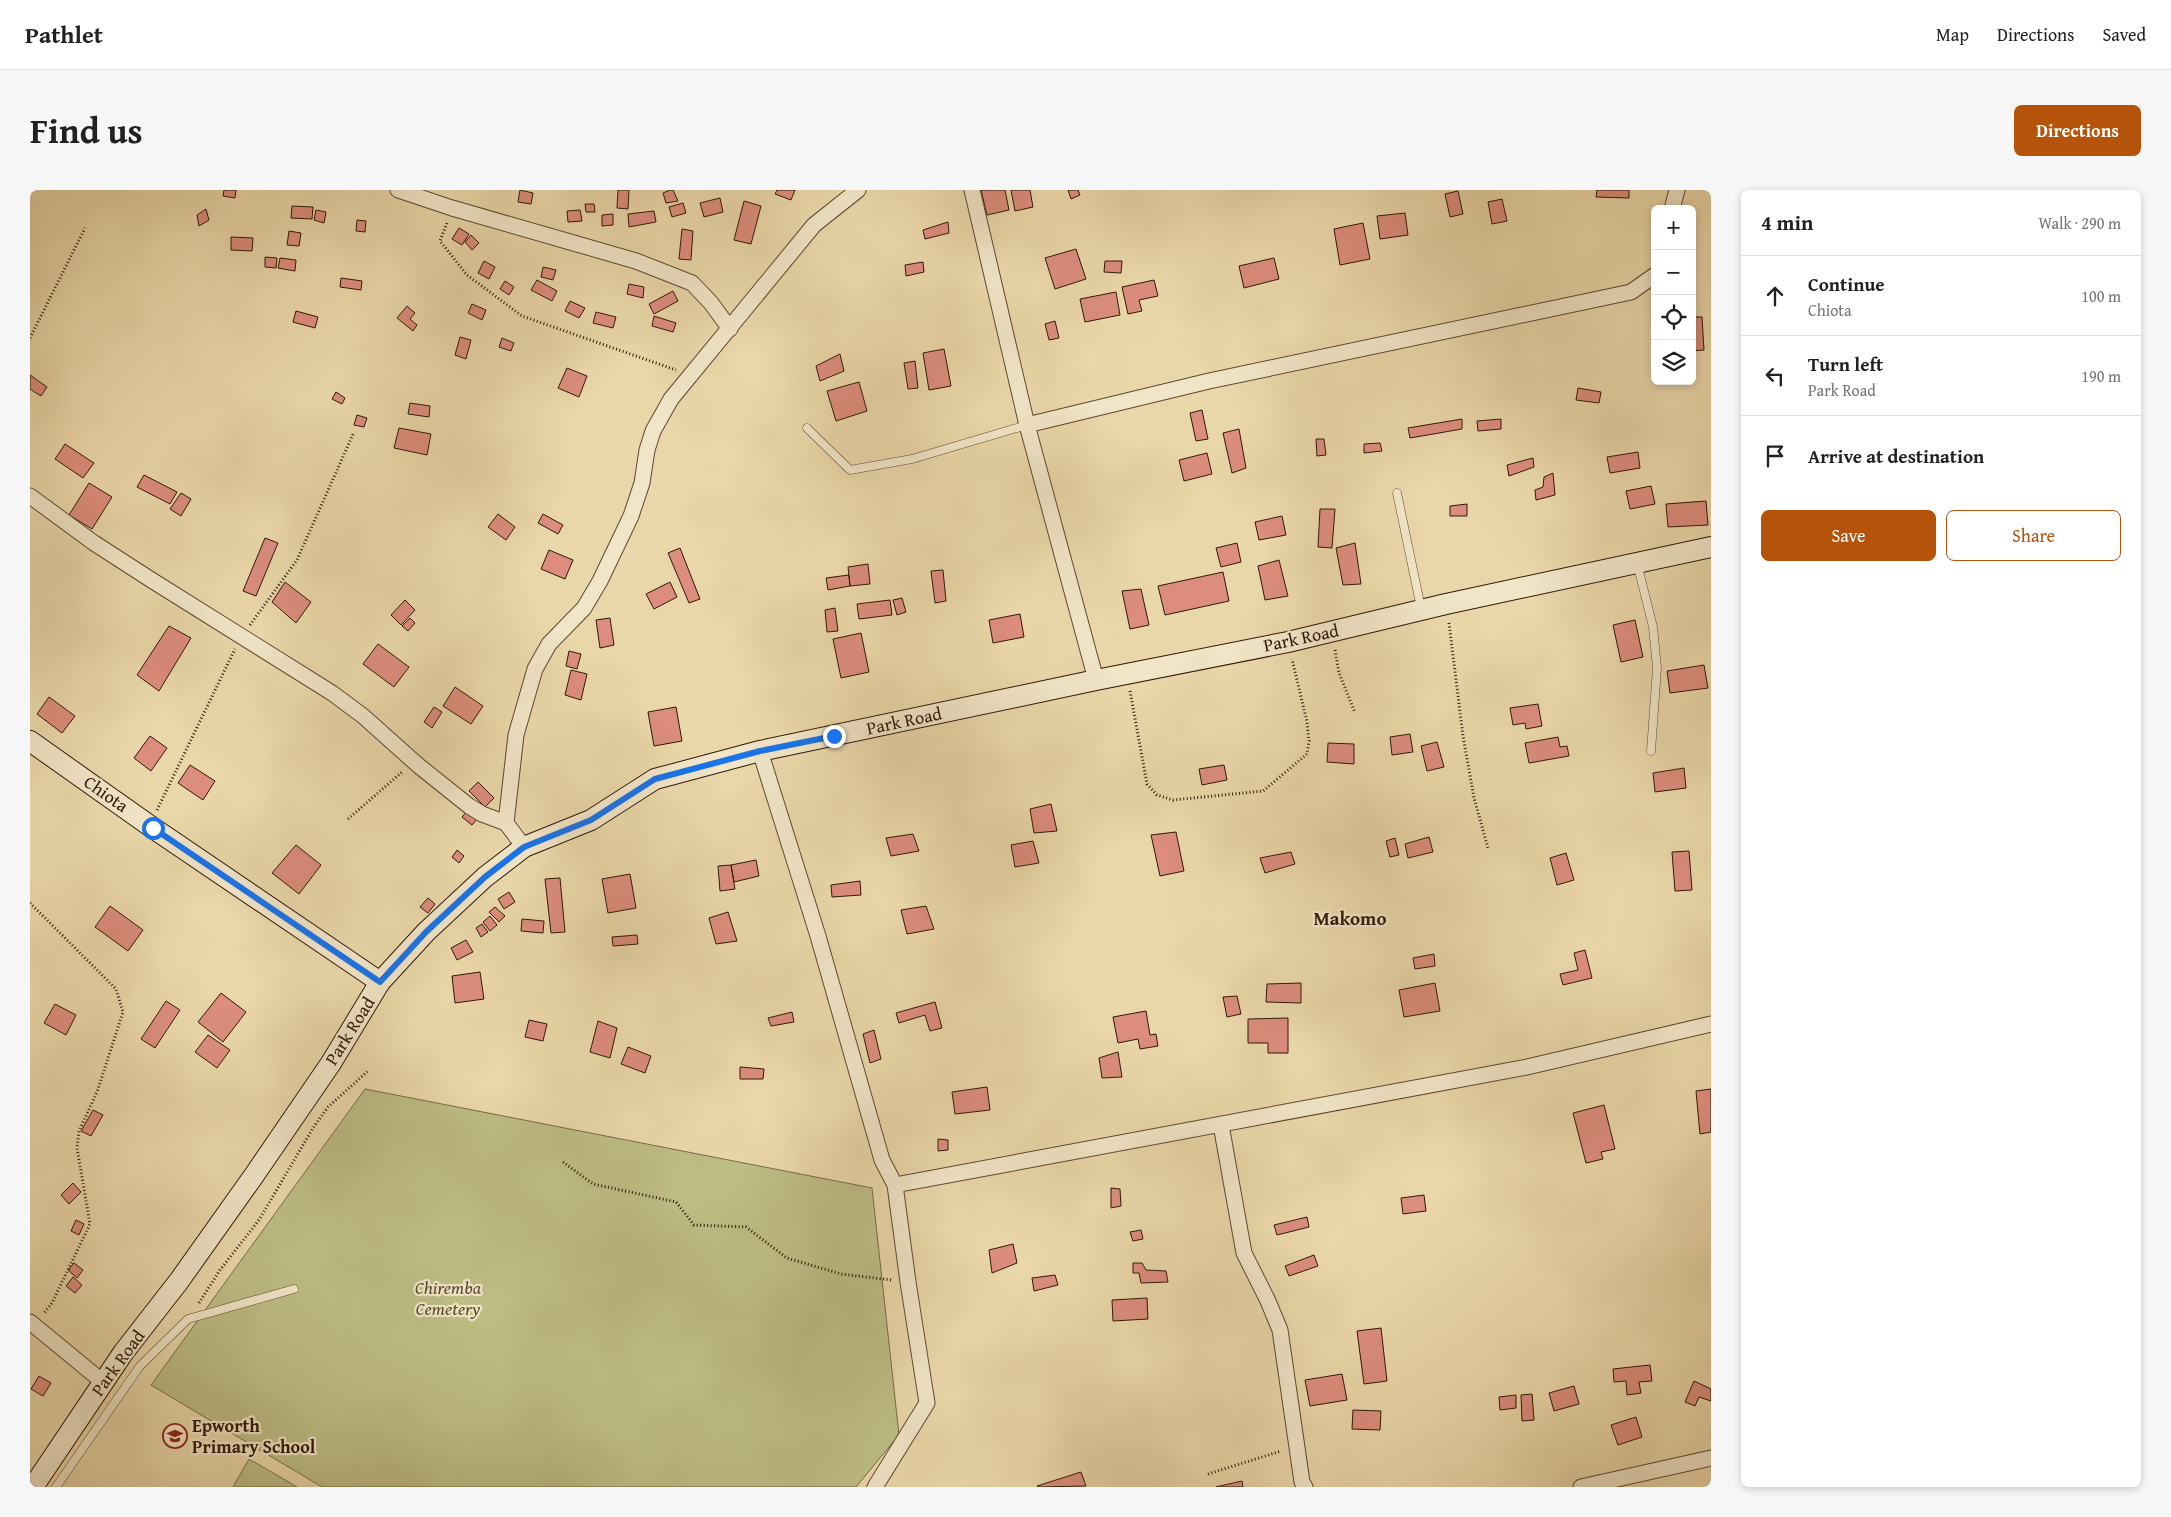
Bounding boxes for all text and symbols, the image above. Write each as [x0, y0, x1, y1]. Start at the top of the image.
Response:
text: Pathlet [25, 17, 103, 52]
text: Map [1936, 21, 1969, 48]
text: Directions [1997, 21, 2074, 48]
text: Saved [2102, 21, 2146, 48]
text: Find us [30, 105, 143, 156]
button: Directions [2014, 105, 2141, 156]
map controls [1651, 205, 1696, 385]
button: + [1651, 205, 1696, 250]
text: 4 min [1761, 207, 1813, 238]
text: Walk · 290 m [2038, 211, 2121, 235]
button: − [1651, 250, 1696, 295]
text: Continue [1808, 270, 1885, 298]
icon: ahead [1761, 282, 1789, 310]
text: 100 m [2081, 284, 2121, 308]
button: locate [1651, 295, 1696, 340]
text: Chiota [1808, 298, 1852, 322]
button: layers [1651, 340, 1696, 385]
text: Turn left [1808, 350, 1883, 378]
icon: left [1761, 362, 1789, 390]
text: 190 m [2081, 364, 2121, 388]
text: Park Road [1808, 378, 1876, 402]
icon: arrive [1761, 442, 1789, 470]
text: Arrive at destination [1808, 442, 1984, 470]
button: Save [1761, 510, 1936, 561]
button: Share [1946, 510, 2121, 561]
street label: Park Road [1261, 616, 1341, 659]
street label: Park Road [864, 699, 944, 742]
route end [823, 725, 846, 748]
street label: Chiota [78, 768, 134, 819]
route start [142, 817, 165, 840]
district label: Makomo [1313, 904, 1387, 932]
street label: Park Road [318, 991, 381, 1070]
park label: Chiremba Cemetery [415, 1274, 482, 1322]
street label: Park Road [84, 1324, 151, 1402]
place label: Epworth Primary School [192, 1412, 316, 1460]
school or university icon: Epworth Primary School [162, 1423, 188, 1449]

